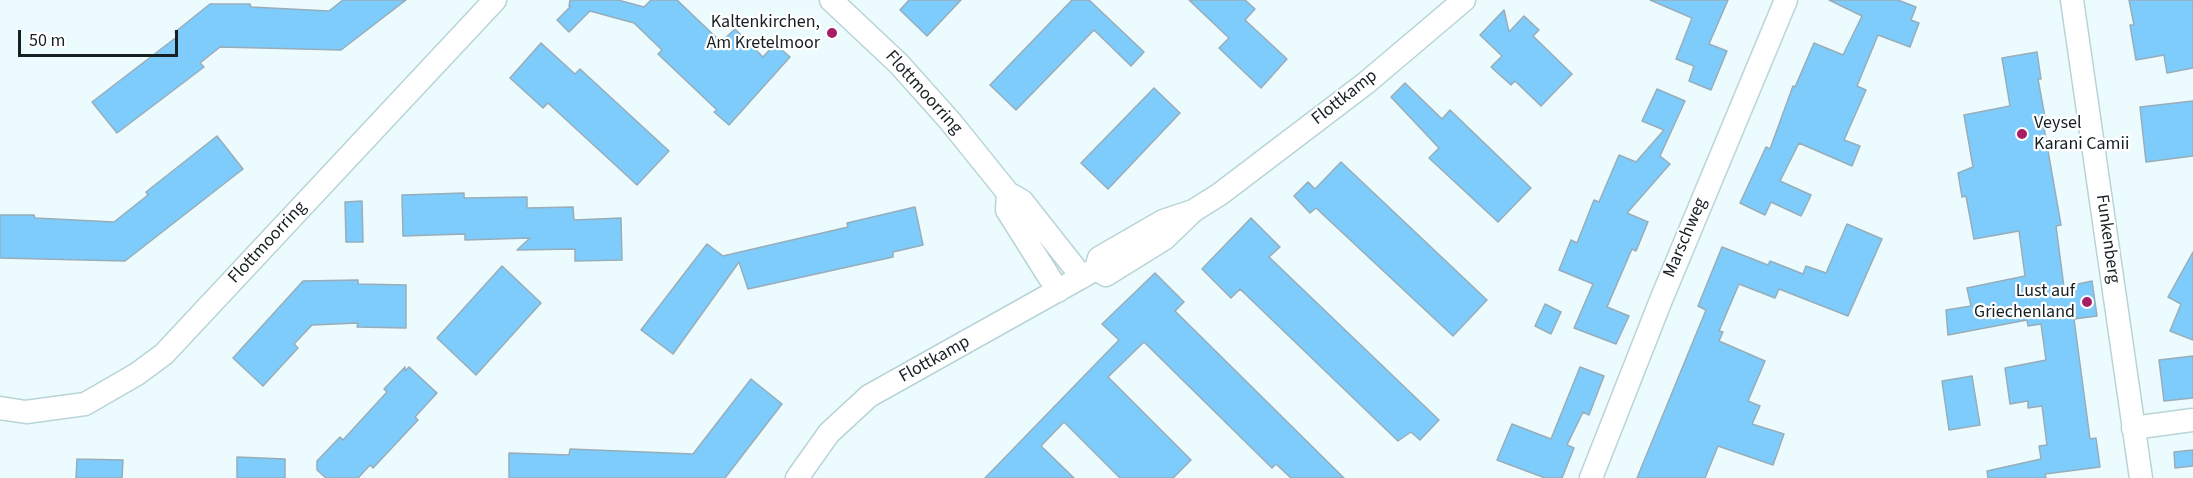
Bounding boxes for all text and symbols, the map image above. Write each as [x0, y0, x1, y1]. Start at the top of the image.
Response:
place label: Kaltenkirchen, Am Kretelmoor [706, 12, 820, 54]
scale bar [21, 18, 182, 56]
marker: Kaltenkirchen, Am Kretelmoor [825, 26, 839, 40]
text: 50 m [29, 28, 65, 53]
street label: Flottmoorring [880, 47, 966, 139]
street label: Flottkamp [1308, 66, 1382, 130]
place label: Veysel Karani Camii [2034, 113, 2129, 156]
marker: Veysel Karani Camii [2015, 127, 2029, 141]
street label: Funkenberg [2090, 193, 2124, 285]
street label: Marschweg [1660, 195, 1712, 281]
street label: Flottmoorring [224, 197, 312, 289]
place label: Lust auf Griechenland [1974, 281, 2075, 324]
marker: Lust auf Griechenland [2080, 295, 2094, 309]
street label: Flottkamp [896, 332, 974, 388]

